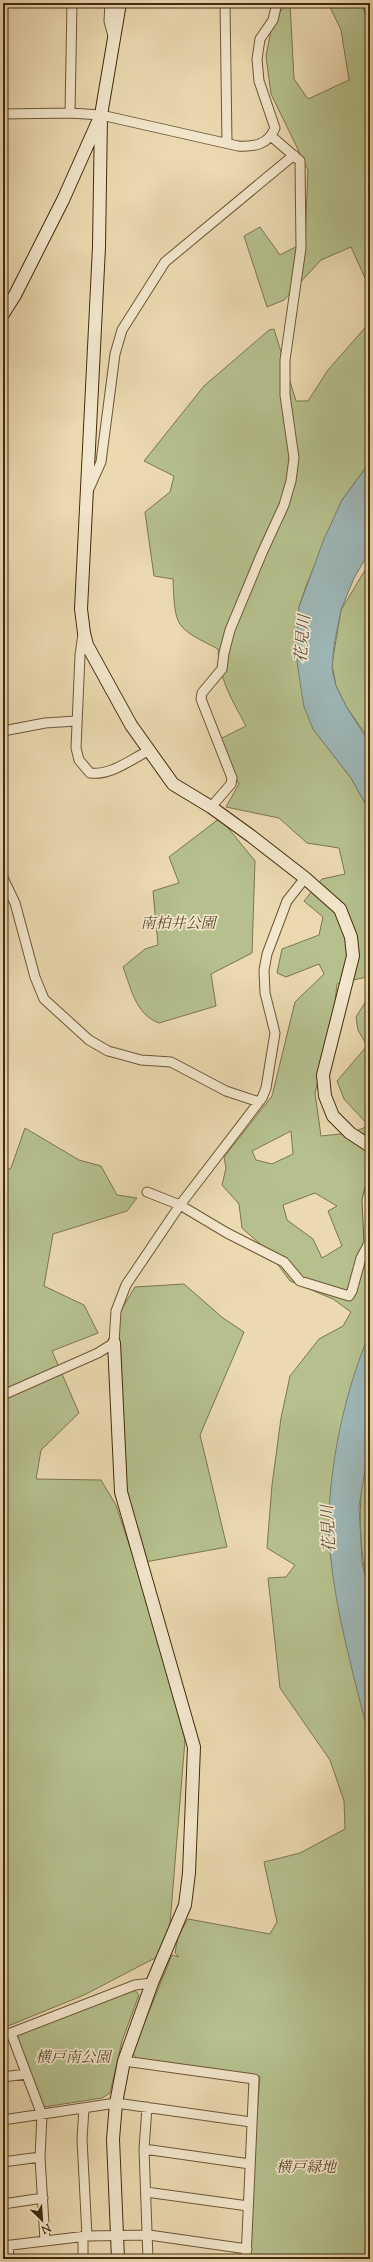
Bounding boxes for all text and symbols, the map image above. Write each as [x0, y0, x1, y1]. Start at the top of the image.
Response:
water label: 花見川 [290, 612, 318, 664]
park label: 南柏井公園 [140, 914, 218, 935]
water label: 花見川 [317, 1502, 343, 1554]
park label: 横戸南公園 [35, 2048, 113, 2069]
park label: 横戸緑地 [276, 2158, 338, 2179]
north arrow [22, 2200, 62, 2240]
text: N [38, 2219, 54, 2237]

